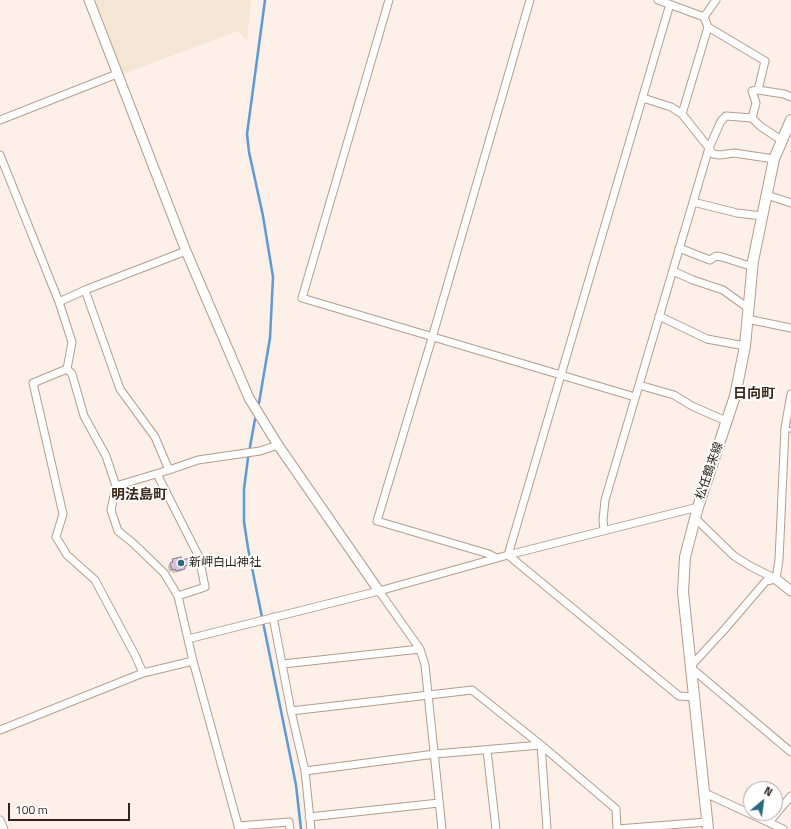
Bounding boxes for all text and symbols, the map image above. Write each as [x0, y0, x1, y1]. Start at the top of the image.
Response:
district label: 日向町 [733, 387, 775, 403]
street label: 松任鶴来線 [693, 440, 727, 502]
district label: 明法島町 [111, 488, 167, 504]
place label: 新岬白山神社 [189, 556, 261, 570]
marker: 新岬白山神社 [176, 558, 186, 568]
north arrow [743, 781, 783, 821]
text: N [761, 783, 776, 800]
scale bar [10, 795, 132, 821]
text: 100 m [15, 800, 48, 819]

